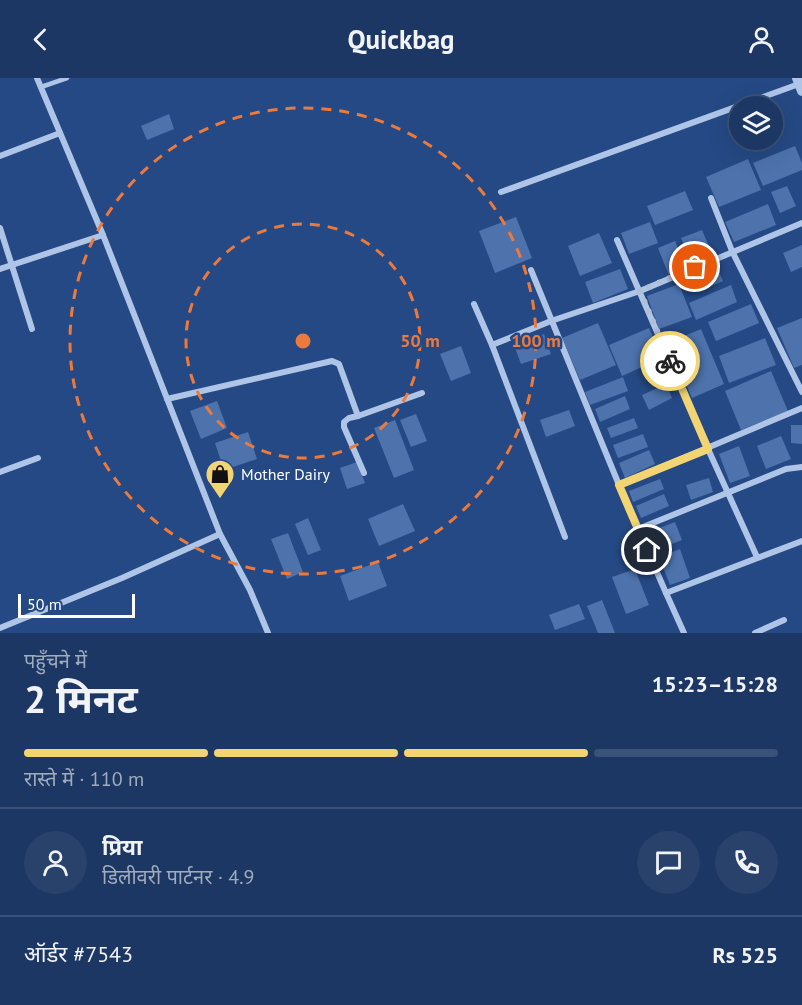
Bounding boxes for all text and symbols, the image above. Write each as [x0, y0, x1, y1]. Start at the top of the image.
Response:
text: Quickbag [347, 22, 455, 56]
icon: back [24, 23, 57, 56]
icon: person [745, 23, 778, 56]
map controls [729, 96, 783, 150]
button: layers [729, 96, 783, 150]
pin [669, 241, 720, 292]
icon: bag [678, 250, 711, 283]
text: 50 m [400, 329, 440, 352]
text: 100 m [511, 329, 561, 352]
centre of rings [293, 331, 313, 351]
courier [640, 331, 700, 391]
icon: bike [654, 345, 687, 378]
shop icon: Mother Dairy [204, 458, 236, 500]
place label: Mother Dairy [241, 464, 330, 484]
pin [621, 524, 672, 575]
icon: home [630, 533, 663, 566]
scale bar [18, 591, 135, 618]
text: 50 m [27, 594, 62, 614]
text: पहुँचने में [24, 648, 87, 674]
text: 15:23–15:28 [652, 670, 778, 698]
text: 2 मिनट [24, 673, 138, 724]
text: रास्ते में · 110 m [24, 766, 144, 792]
button: person [24, 831, 87, 894]
button: chat [637, 831, 700, 894]
button: phone [715, 831, 778, 894]
text: प्रिया [102, 833, 142, 861]
text: डिलीवरी पार्टनर · 4.9 [102, 864, 254, 890]
text: ऑर्डर #7543 [24, 940, 133, 968]
text: Rs 525 [712, 941, 778, 969]

